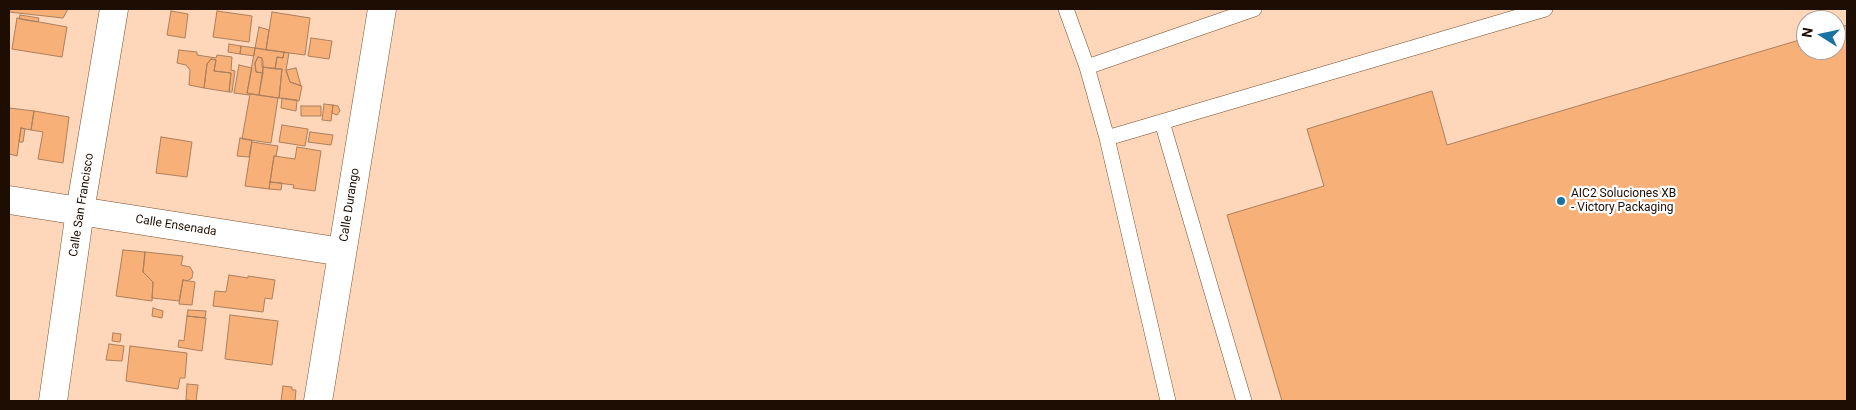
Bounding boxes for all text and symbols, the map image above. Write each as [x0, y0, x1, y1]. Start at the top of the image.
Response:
north arrow [1796, 10, 1846, 60]
text: N [1798, 26, 1816, 39]
street label: Calle San Francisco [67, 152, 97, 258]
street label: Calle Durango [337, 167, 363, 243]
place label: AIC2 Soluciones XB - Victory Packaging [1571, 187, 1676, 215]
marker: AIC2 Soluciones XB - Victory Packaging [1555, 195, 1567, 207]
street label: Calle Ensenada [134, 212, 218, 240]

